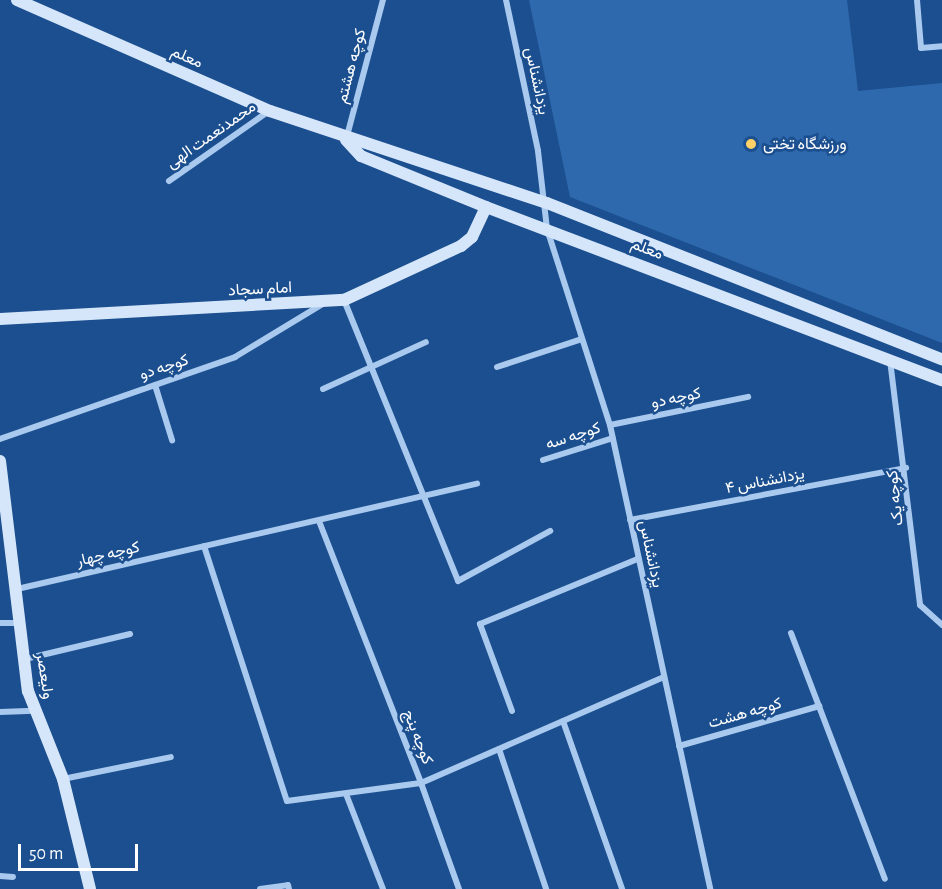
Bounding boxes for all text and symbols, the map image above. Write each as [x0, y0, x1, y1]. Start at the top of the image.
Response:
street label: کوچه هشتم [332, 27, 370, 105]
street label: معلم [168, 42, 206, 72]
street label: یزدانشناس [521, 46, 553, 116]
street label: محمدنعمت الهی [163, 97, 259, 173]
place label: ورزشگاه تختی [763, 134, 847, 154]
marker: ورزشگاه تختی [744, 137, 758, 151]
street label: معلم [628, 234, 666, 264]
street label: امام سجاد [228, 278, 292, 300]
street label: کوچه دو [137, 350, 191, 384]
street label: کوچه دو [649, 383, 703, 413]
street label: کوچه سه [543, 418, 603, 454]
street label: یزدانشناس ۴ [724, 464, 806, 498]
street label: کوچه یک [883, 469, 907, 527]
street label: یزدانشناس [635, 519, 667, 589]
street label: کوچه چهار [75, 537, 141, 571]
street label: ولیعصر [32, 651, 58, 701]
street label: کوچه هشت [706, 693, 784, 733]
street label: کوچه پنج [399, 707, 437, 767]
scale bar [21, 832, 141, 870]
text: 50 m [29, 845, 63, 863]

